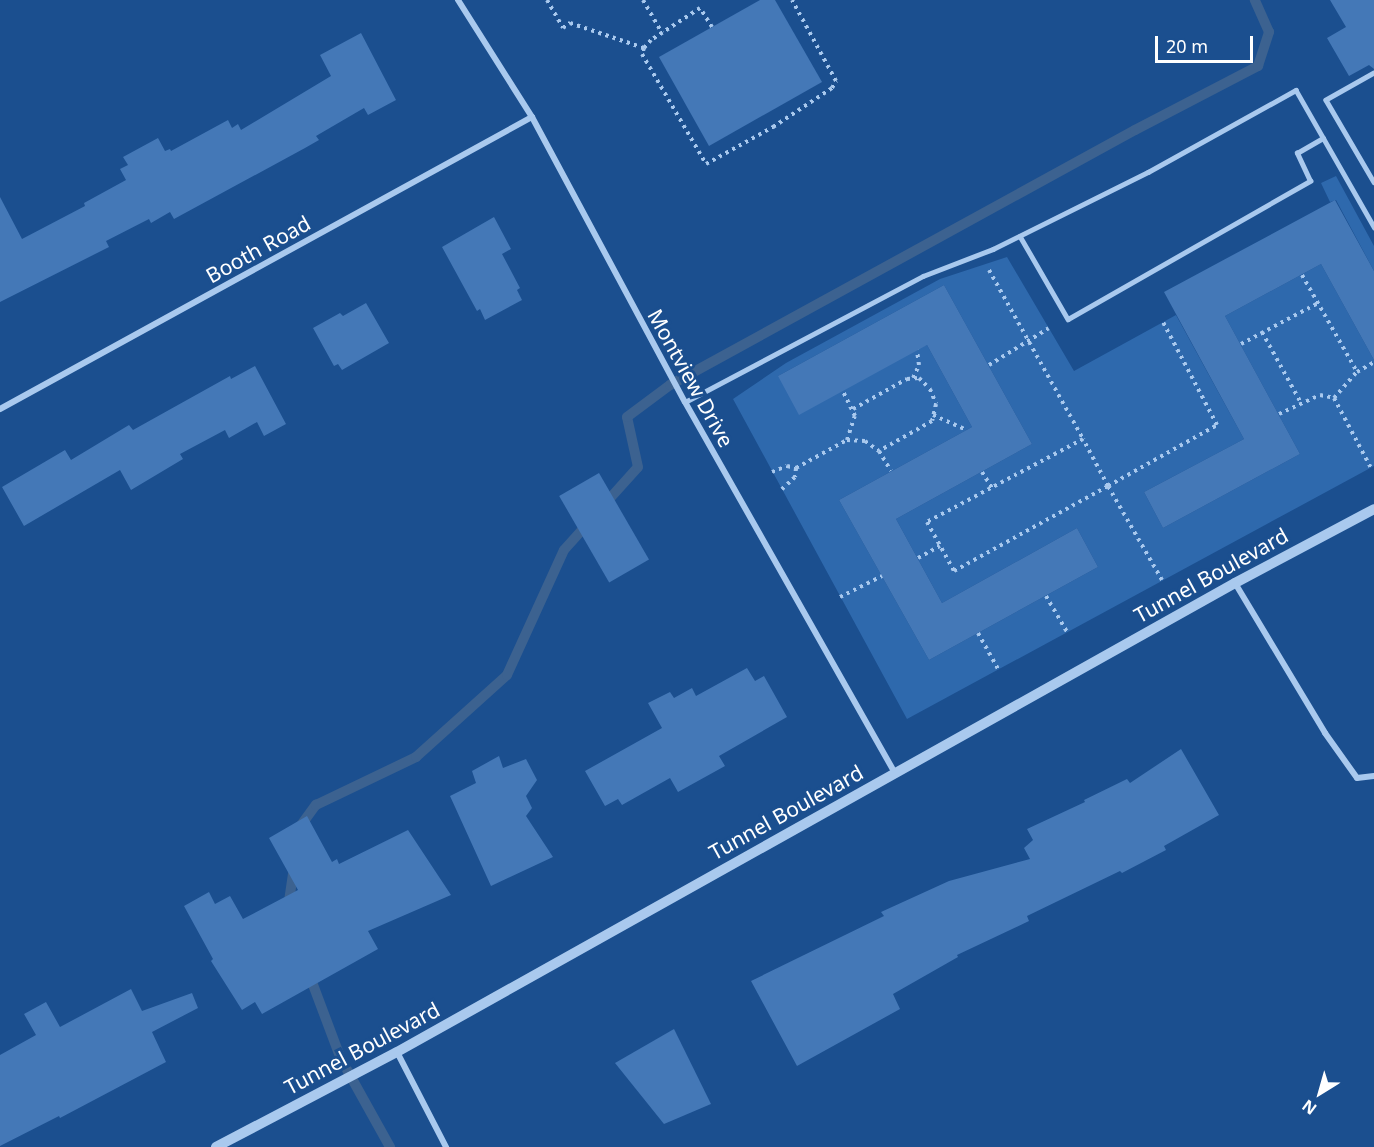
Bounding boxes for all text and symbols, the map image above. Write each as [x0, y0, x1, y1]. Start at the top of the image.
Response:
scale bar [1158, 24, 1256, 62]
text: 20 m [1166, 34, 1208, 58]
street label: Booth Road [201, 210, 315, 288]
street label: Montview Drive [643, 305, 739, 451]
street label: Tunnel Boulevard [1130, 522, 1292, 628]
street label: Tunnel Boulevard [705, 759, 867, 865]
street label: Tunnel Boulevard [280, 996, 444, 1100]
north arrow [1290, 1063, 1350, 1123]
text: N [1297, 1095, 1321, 1120]

